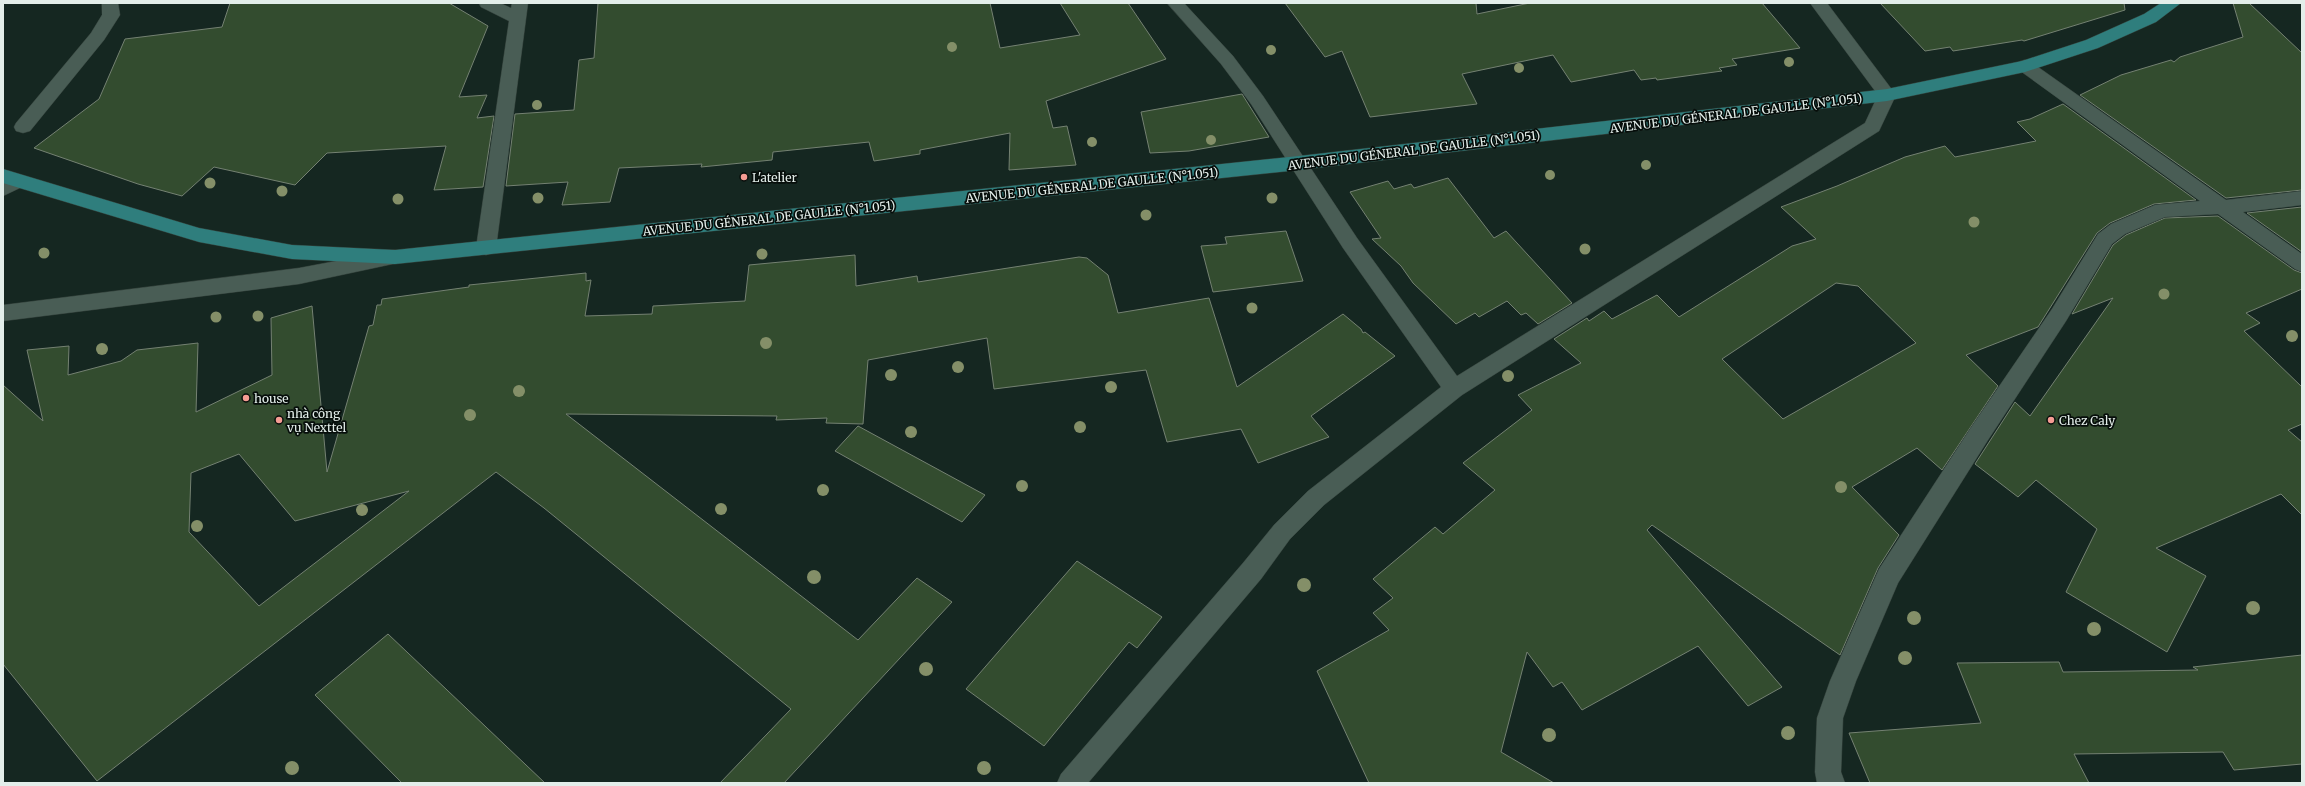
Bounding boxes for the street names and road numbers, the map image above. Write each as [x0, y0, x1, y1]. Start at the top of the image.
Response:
street label: AVENUE DU GÉNERAL DE GAULLE (N°1.051) [1608, 90, 1863, 136]
street label: AVENUE DU GÉNERAL DE GAULLE (N°1.051) [1286, 127, 1541, 173]
street label: AVENUE DU GÉNERAL DE GAULLE (N°1.051) [964, 164, 1219, 206]
street label: AVENUE DU GÉNERAL DE GAULLE (N°1.051) [641, 197, 896, 239]

